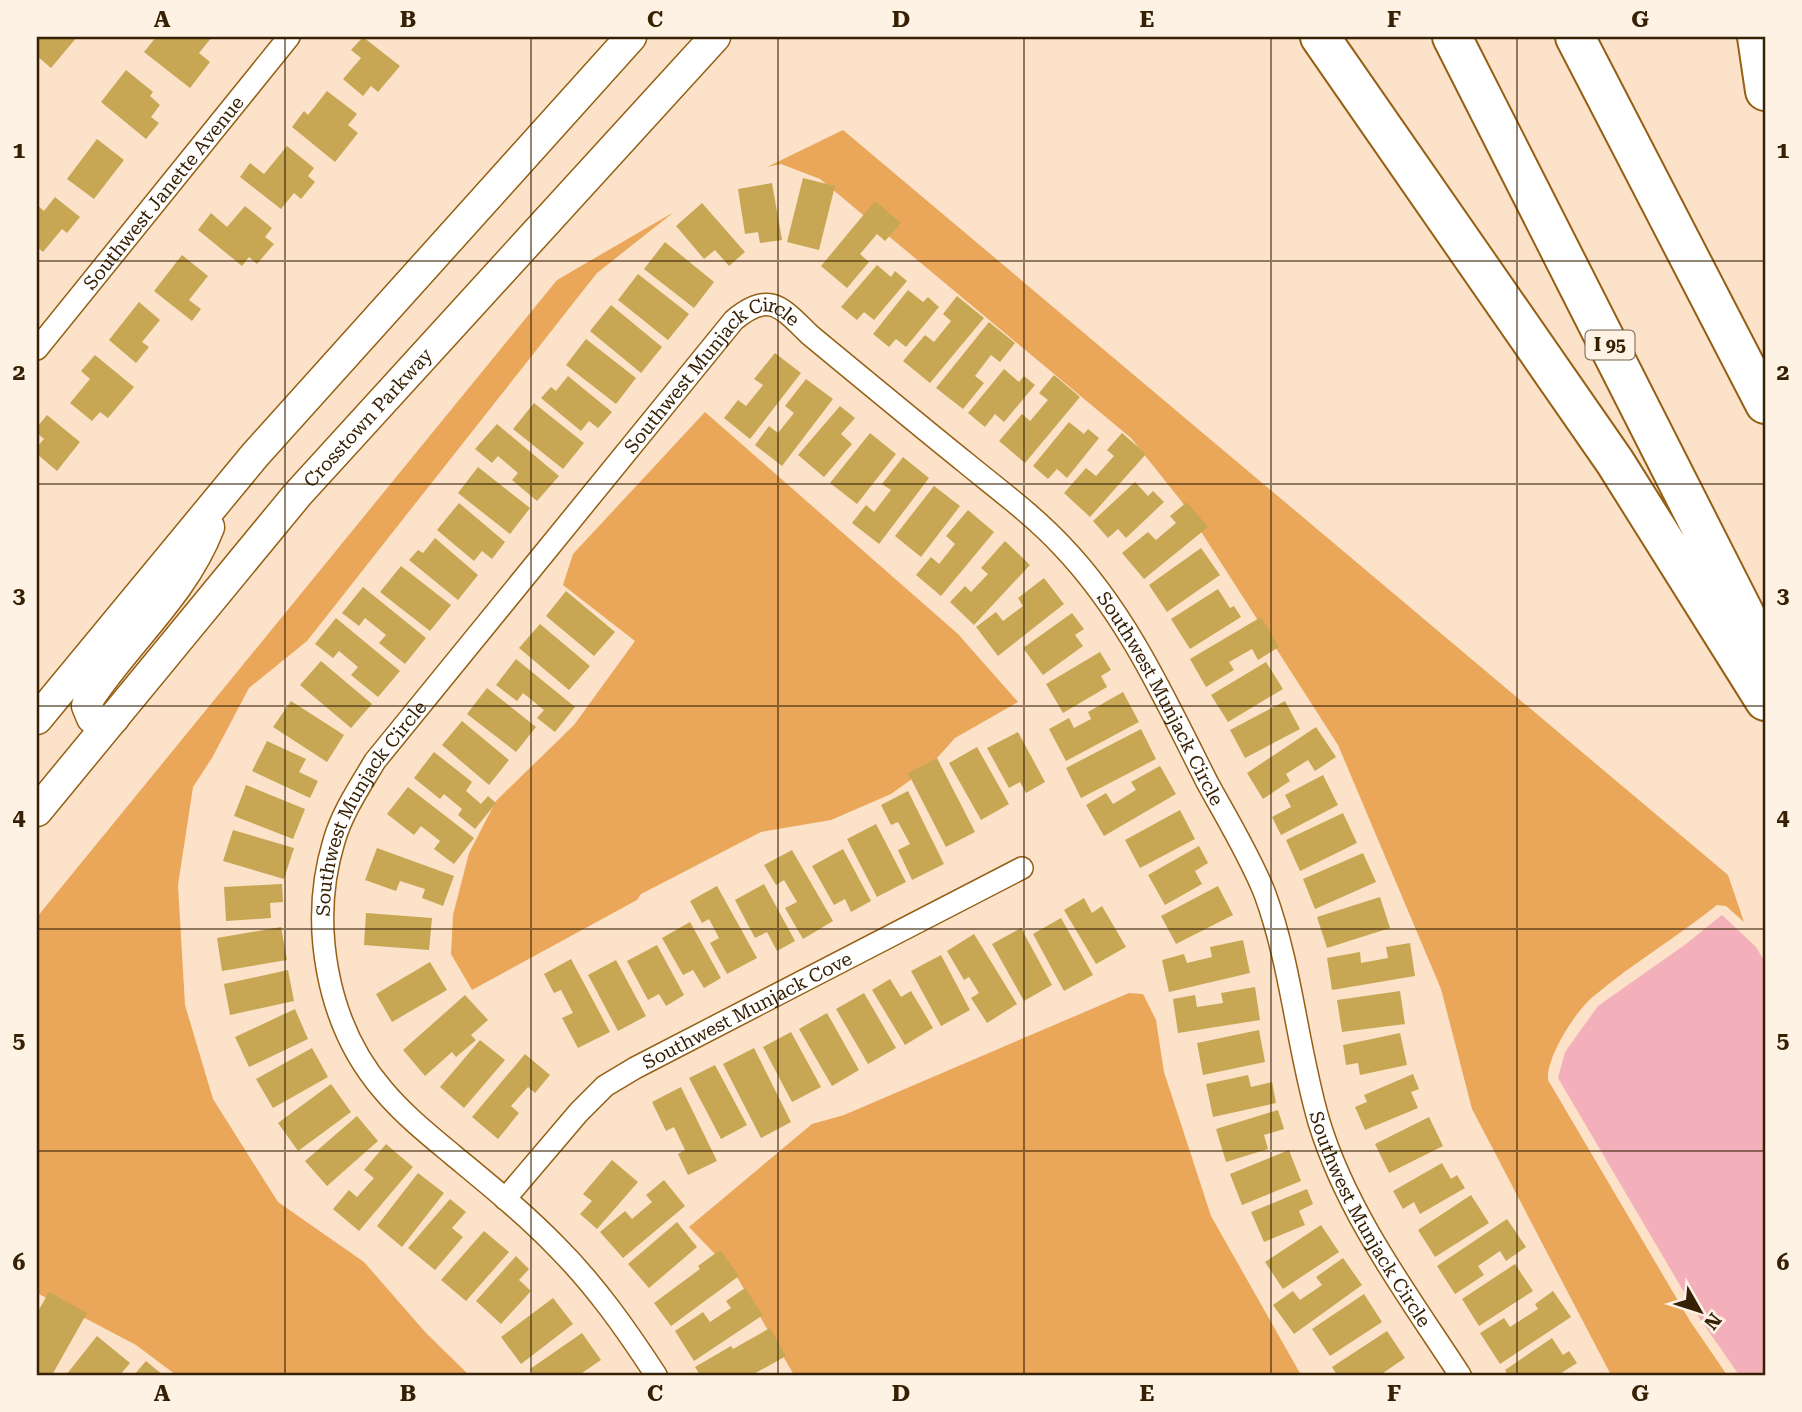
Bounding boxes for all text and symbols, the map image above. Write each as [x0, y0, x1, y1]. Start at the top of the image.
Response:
text: A [154, 6, 171, 33]
text: B [400, 6, 416, 33]
text: C [647, 6, 663, 33]
text: D [892, 6, 910, 33]
text: E [1140, 6, 1154, 33]
text: F [1387, 6, 1401, 33]
text: G [1631, 6, 1649, 33]
street label: Southwest Janette Avenue [79, 91, 249, 294]
text: 1 [13, 137, 26, 164]
text: 1 [1777, 137, 1790, 164]
street label: Southwest Munjack Circle [619, 293, 805, 458]
road number: I 95 [1586, 330, 1634, 360]
street label: Crosstown Parkway [299, 343, 438, 492]
text: 2 [13, 359, 25, 386]
text: 2 [1777, 359, 1789, 386]
text: 3 [13, 582, 26, 609]
text: 3 [1777, 582, 1790, 609]
street label: Southwest Munjack Circle [1092, 587, 1229, 810]
street label: Southwest Munjack Circle [312, 696, 431, 917]
text: 4 [13, 804, 26, 831]
text: 4 [1777, 804, 1790, 831]
street label: Southwest Munjack Cove [638, 947, 856, 1074]
text: 5 [13, 1027, 26, 1054]
text: 5 [1777, 1027, 1790, 1054]
street label: Southwest Munjack Circle [1304, 1108, 1436, 1331]
text: 6 [13, 1249, 26, 1276]
text: 6 [1777, 1249, 1790, 1276]
north arrow [1666, 1276, 1736, 1346]
text: N [1699, 1308, 1726, 1335]
text: A [154, 1380, 171, 1407]
text: B [400, 1380, 416, 1407]
text: C [647, 1380, 663, 1407]
text: D [892, 1380, 910, 1407]
text: E [1140, 1380, 1154, 1407]
text: F [1387, 1380, 1401, 1407]
text: G [1631, 1380, 1649, 1407]

